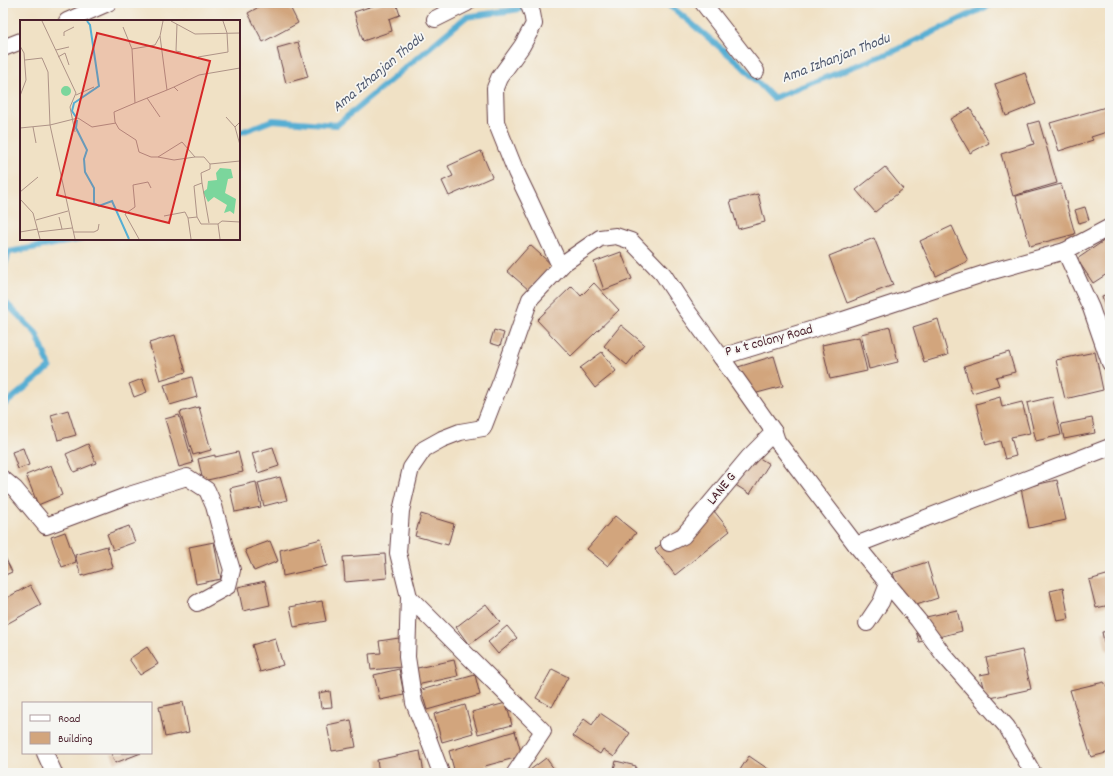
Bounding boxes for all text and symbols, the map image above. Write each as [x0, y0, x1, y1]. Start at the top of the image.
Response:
inset map [20, 20, 240, 240]
water label: Ama Izhanjan Thodu [328, 27, 431, 118]
water label: Ama Izhanjan Thodu [779, 28, 895, 90]
street label: P & t colony Road [723, 320, 815, 362]
street label: LANE G [703, 468, 741, 510]
legend [22, 702, 152, 754]
text: Road [58, 711, 80, 728]
text: Building [58, 731, 93, 748]

